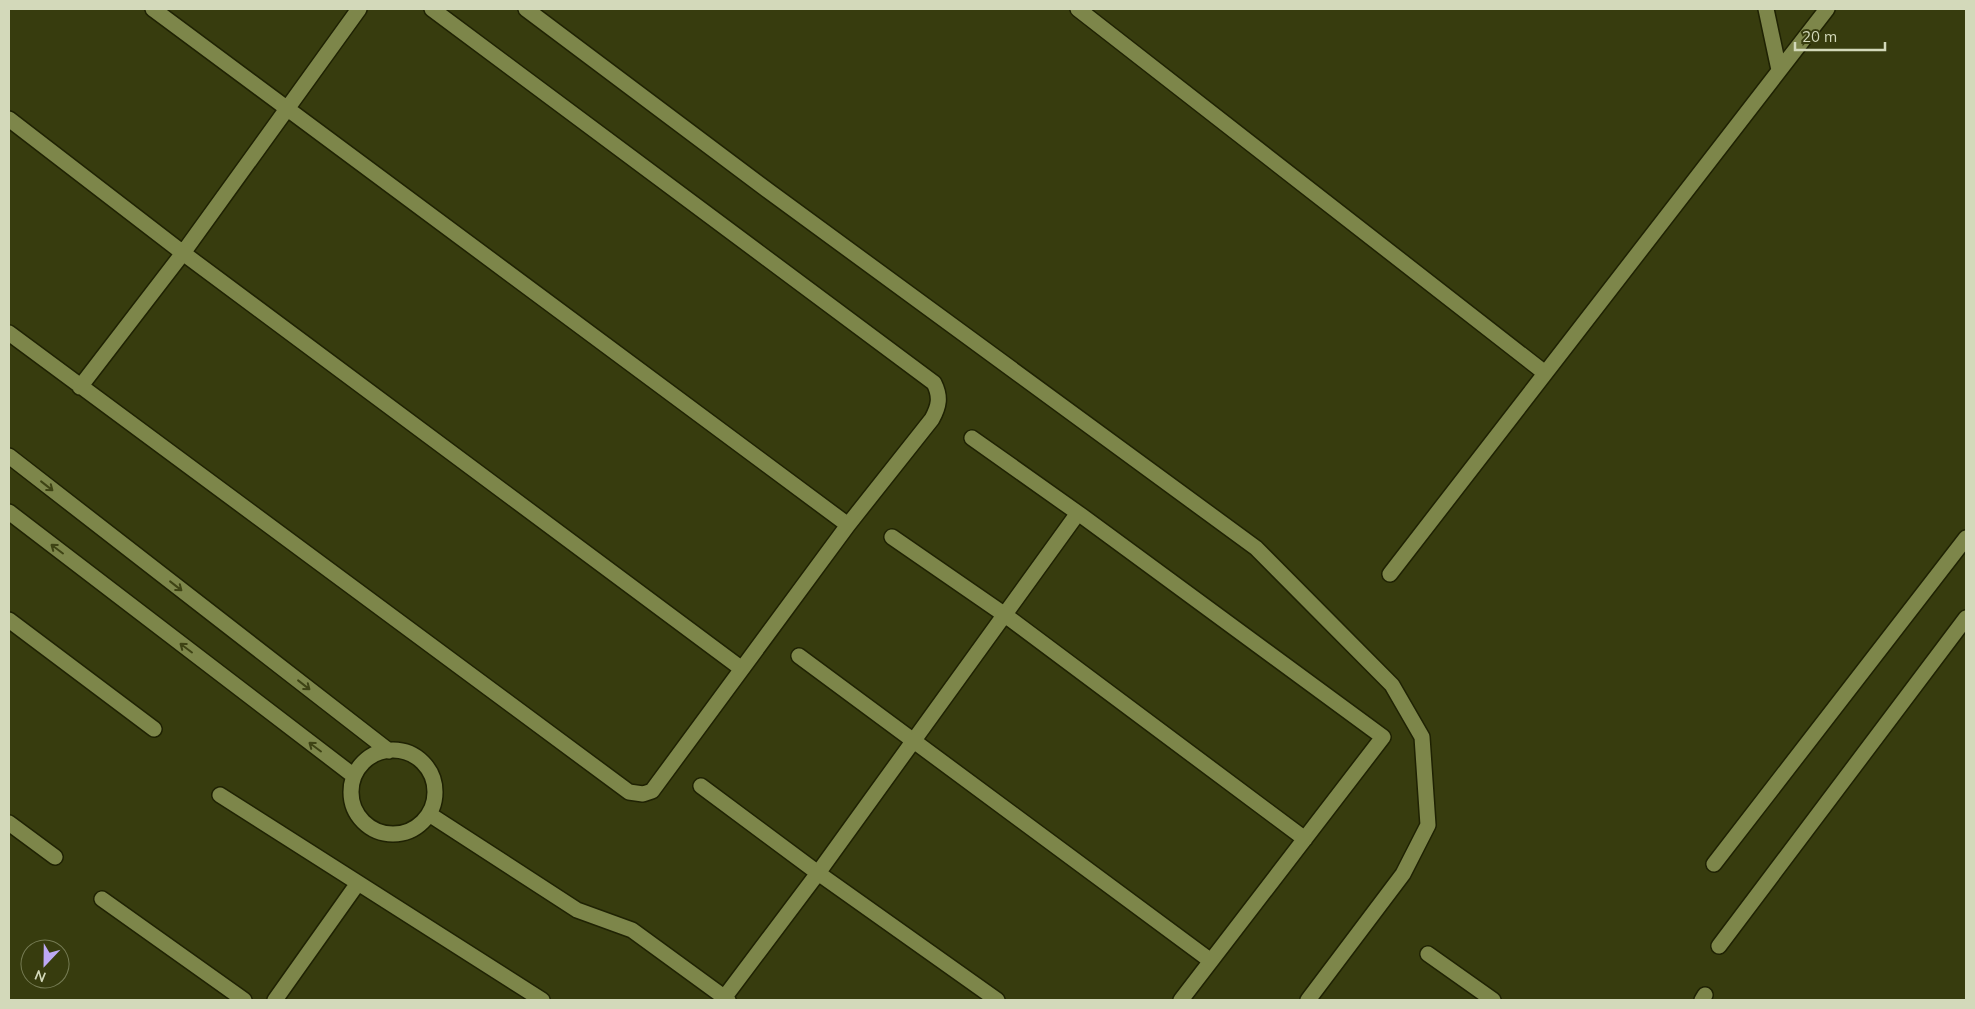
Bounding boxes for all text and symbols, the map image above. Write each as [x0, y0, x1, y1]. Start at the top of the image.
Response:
scale bar [1795, 20, 1885, 52]
text: 20 m [1802, 27, 1837, 46]
one-way arrow [40, 481, 53, 492]
one-way arrow [50, 544, 64, 554]
one-way arrow [169, 580, 182, 591]
one-way arrow [180, 642, 193, 653]
one-way arrow [298, 679, 311, 690]
one-way arrow [309, 741, 322, 752]
north arrow [20, 939, 70, 989]
text: N [32, 966, 48, 986]

